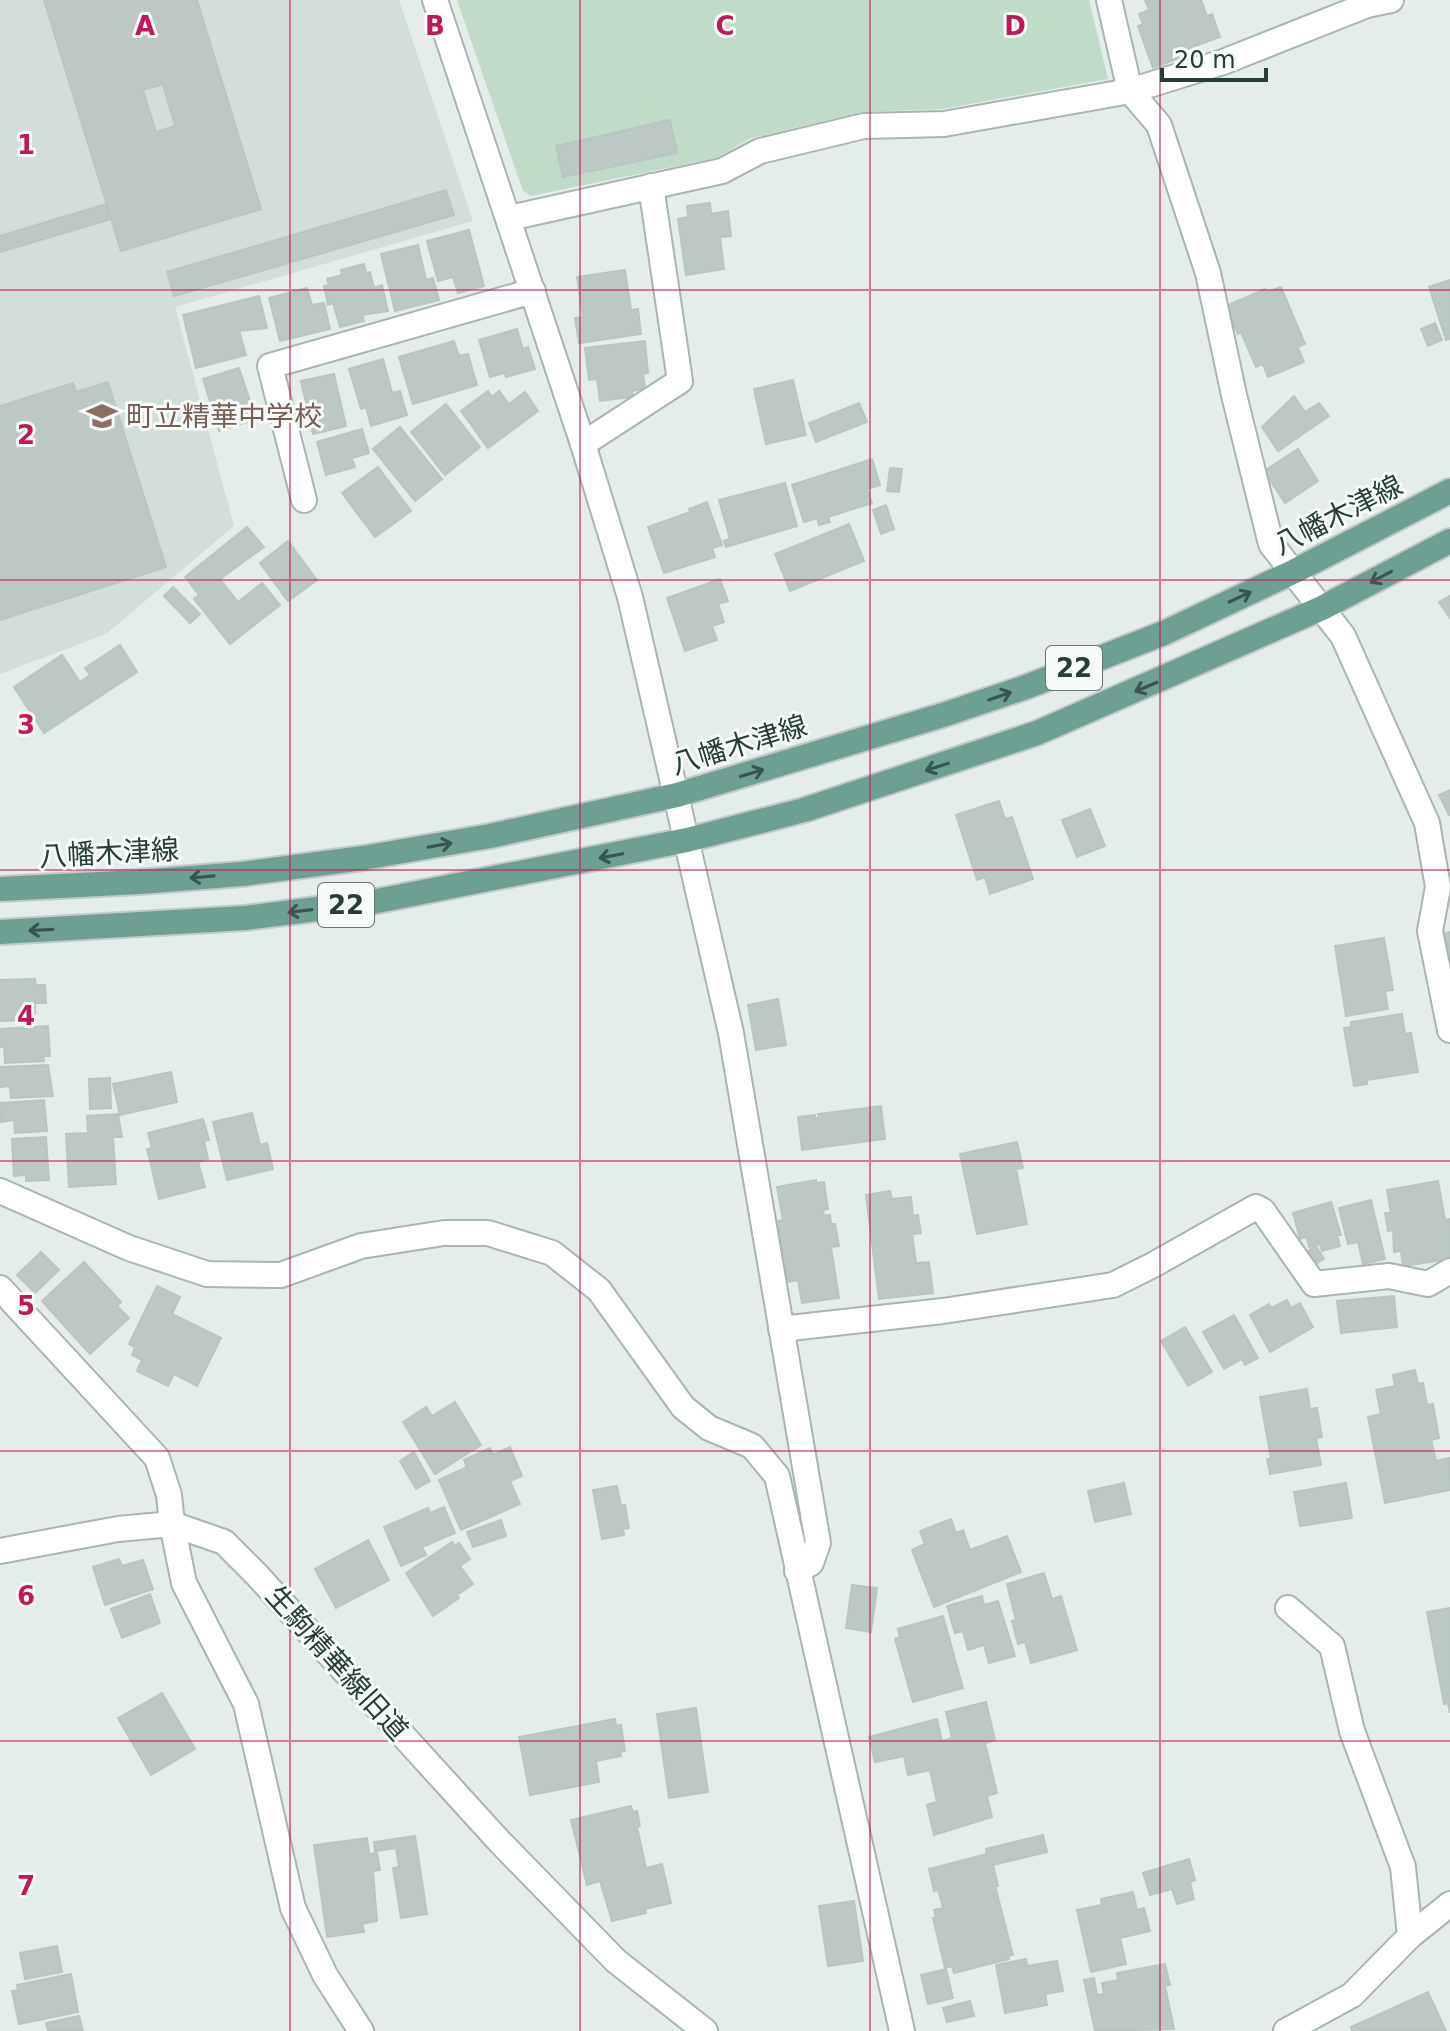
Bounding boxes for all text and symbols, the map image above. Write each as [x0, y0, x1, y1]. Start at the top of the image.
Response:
text: A [135, 11, 155, 41]
text: B [425, 11, 445, 41]
text: C [715, 11, 735, 41]
text: D [1004, 11, 1026, 41]
scale bar [1162, 32, 1266, 82]
text: 20 m [1174, 46, 1236, 74]
text: 1 [17, 130, 35, 160]
school or university icon: 町立精華中学校 [85, 399, 119, 433]
place label: 町立精華中学校 [126, 400, 322, 433]
text: 2 [17, 420, 35, 450]
street label: 八幡木津線 [1268, 469, 1408, 561]
one-way arrow [1370, 570, 1393, 586]
one-way arrow [1228, 589, 1252, 604]
road number: 22 [1046, 646, 1102, 690]
one-way arrow [1134, 681, 1158, 696]
one-way arrow [987, 687, 1012, 702]
street label: 八幡木津線 [667, 709, 811, 781]
text: 3 [17, 710, 35, 740]
one-way arrow [924, 760, 950, 775]
one-way arrow [738, 765, 764, 780]
street label: 八幡木津線 [38, 833, 180, 873]
one-way arrow [426, 836, 452, 851]
one-way arrow [599, 849, 624, 864]
one-way arrow [189, 870, 216, 885]
road number: 22 [318, 883, 374, 927]
one-way arrow [288, 904, 313, 919]
one-way arrow [28, 923, 55, 938]
text: 4 [17, 1001, 35, 1031]
text: 5 [17, 1291, 35, 1321]
street label: 生駒精華線旧道 [259, 1579, 415, 1747]
text: 6 [17, 1581, 35, 1611]
text: 7 [17, 1871, 35, 1901]

